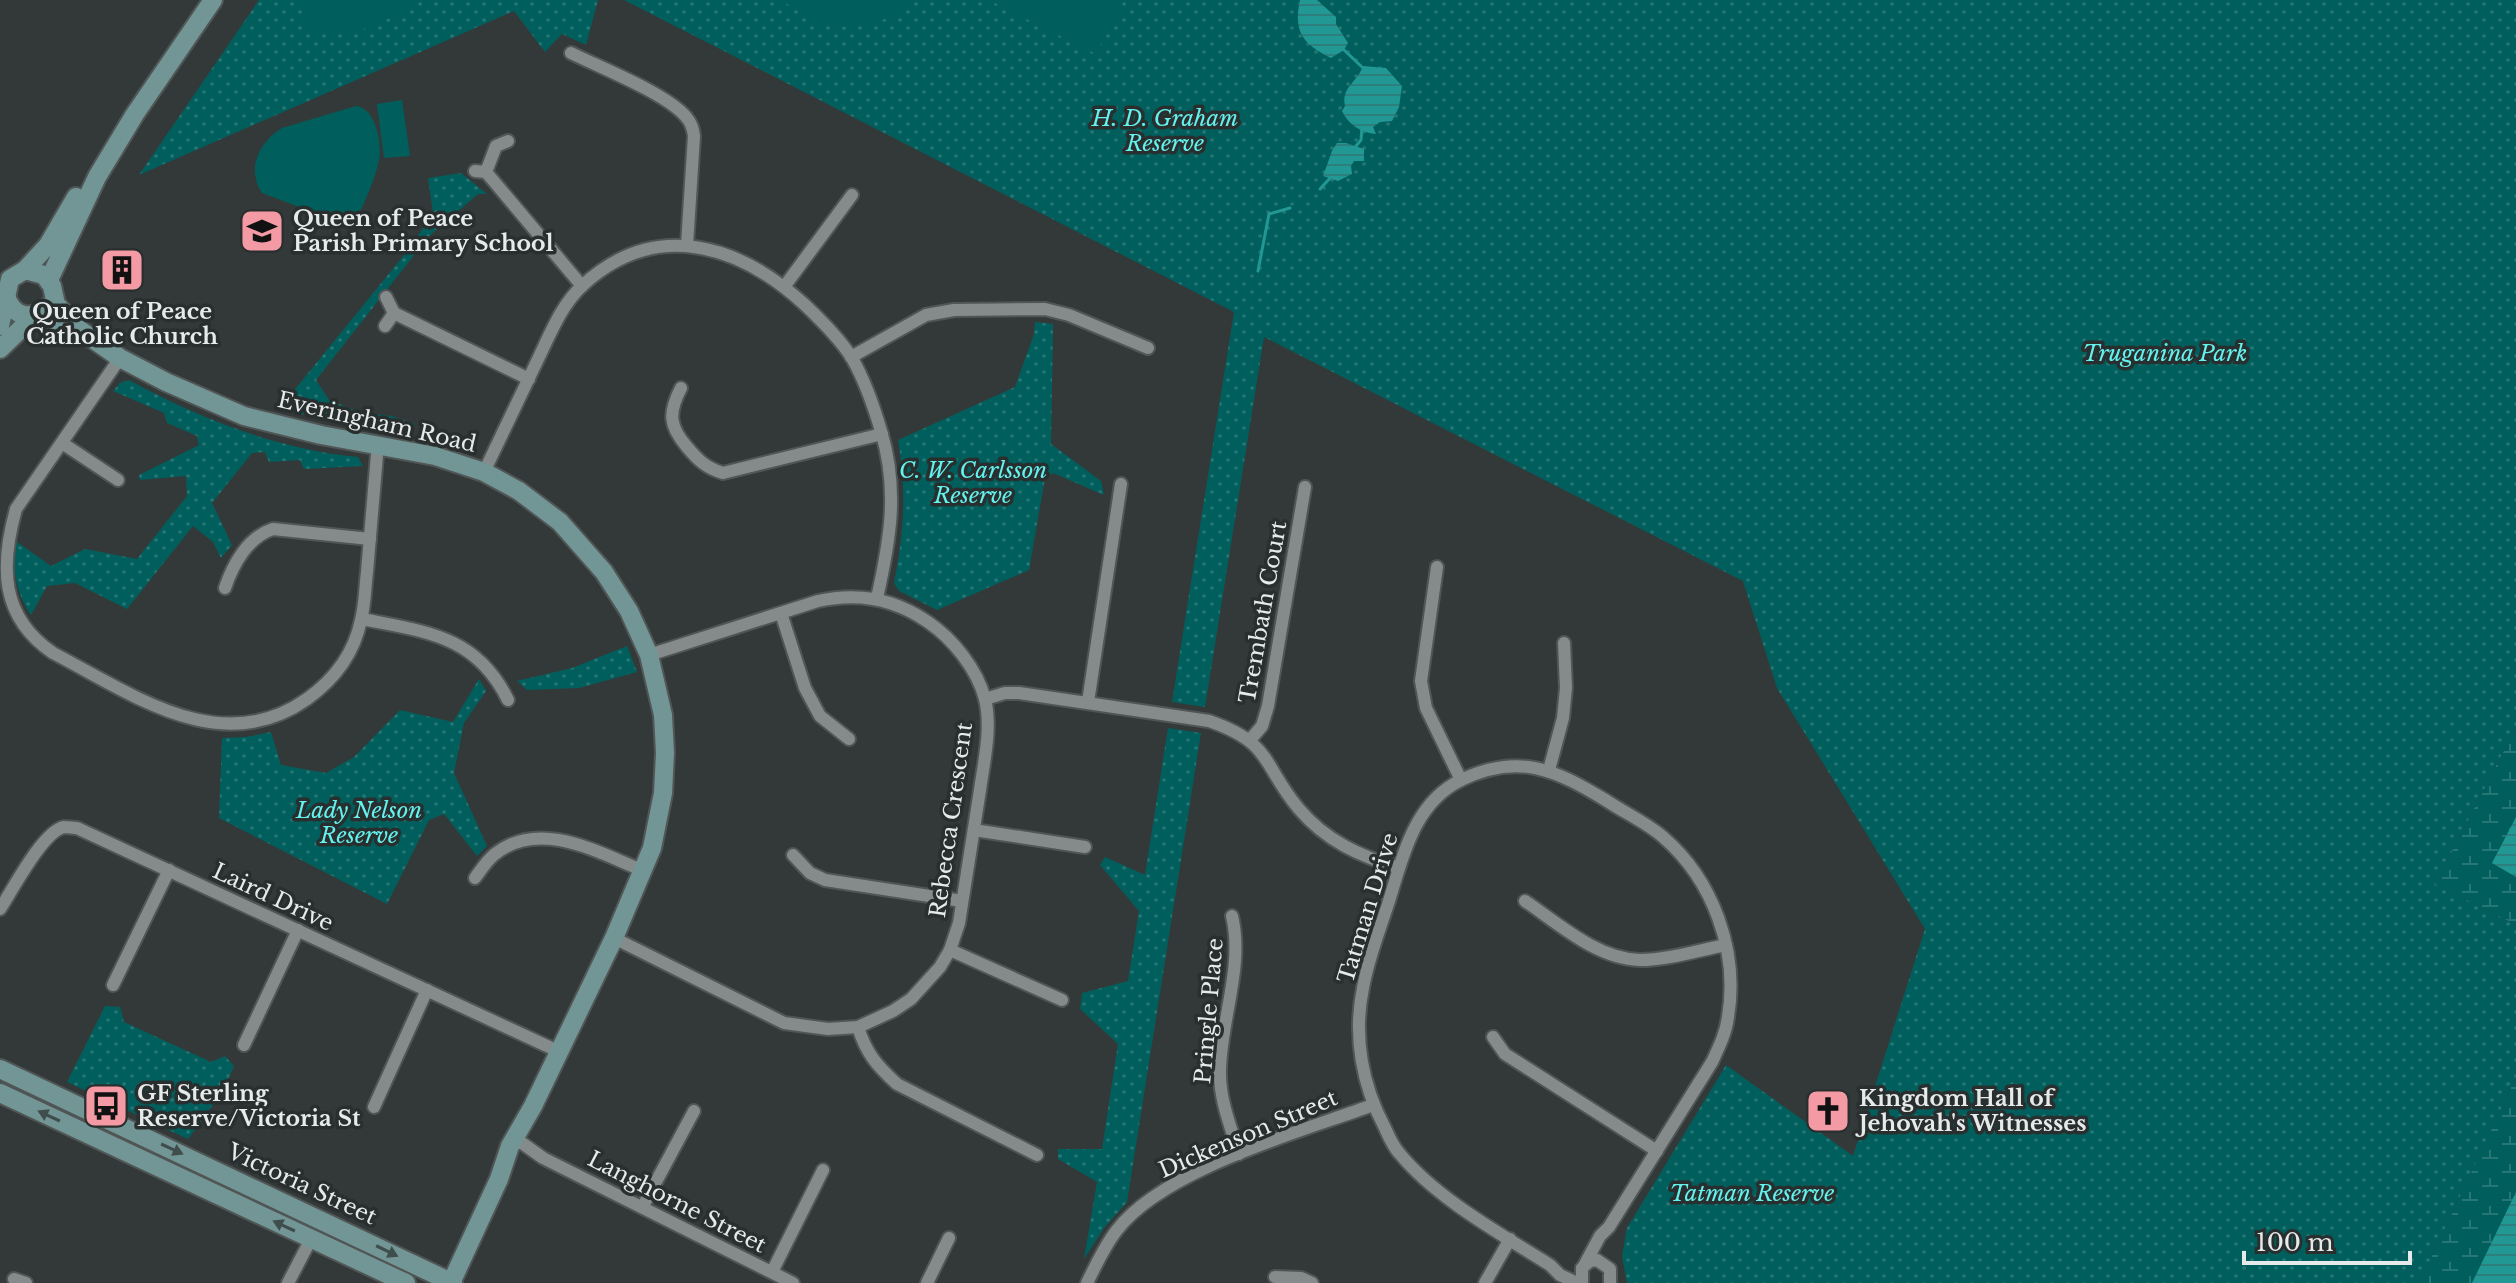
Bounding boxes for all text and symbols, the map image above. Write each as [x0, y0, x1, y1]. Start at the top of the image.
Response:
park label: H. D. Graham Reserve [1091, 105, 1238, 157]
place label: Queen of Peace Parish Primary School [293, 205, 554, 257]
school or university icon: Queen of Peace Parish Primary School [238, 207, 286, 255]
building icon: Queen of Peace Catholic Church [98, 246, 146, 294]
place label: Queen of Peace Catholic Church [26, 298, 218, 350]
park label: Truganina Park [2083, 340, 2247, 367]
street label: Everingham Road [275, 386, 479, 458]
park label: C. W. Carlsson Reserve [899, 457, 1047, 509]
street label: Trembath Court [1234, 518, 1292, 705]
street label: Rebecca Crescent [924, 720, 978, 919]
park label: Lady Nelson Reserve [295, 797, 422, 849]
street label: Tatman Drive [1332, 829, 1404, 987]
street label: Laird Drive [208, 857, 338, 937]
street label: Pringle Place [1189, 937, 1229, 1085]
place label: GF Sterling Reserve/Victoria St [137, 1080, 361, 1132]
bus stop icon: GF Sterling Reserve/Victoria St [82, 1082, 130, 1130]
street label: Dickenson Street [1155, 1084, 1342, 1184]
place label: Kingdom Hall of Jehovah's Witnesses [1855, 1085, 2086, 1137]
church icon: Kingdom Hall of Jehovah's Witnesses [1804, 1087, 1852, 1135]
one-way arrow [37, 1109, 61, 1123]
street label: Victoria Street [222, 1137, 381, 1231]
one-way arrow [160, 1142, 184, 1156]
street label: Langhorne Street [583, 1145, 771, 1259]
park label: Tatman Reserve [1670, 1180, 1834, 1207]
scale bar [2244, 1215, 2410, 1265]
one-way arrow [273, 1219, 296, 1233]
text: 100 m [2256, 1228, 2334, 1257]
one-way arrow [375, 1244, 399, 1258]

